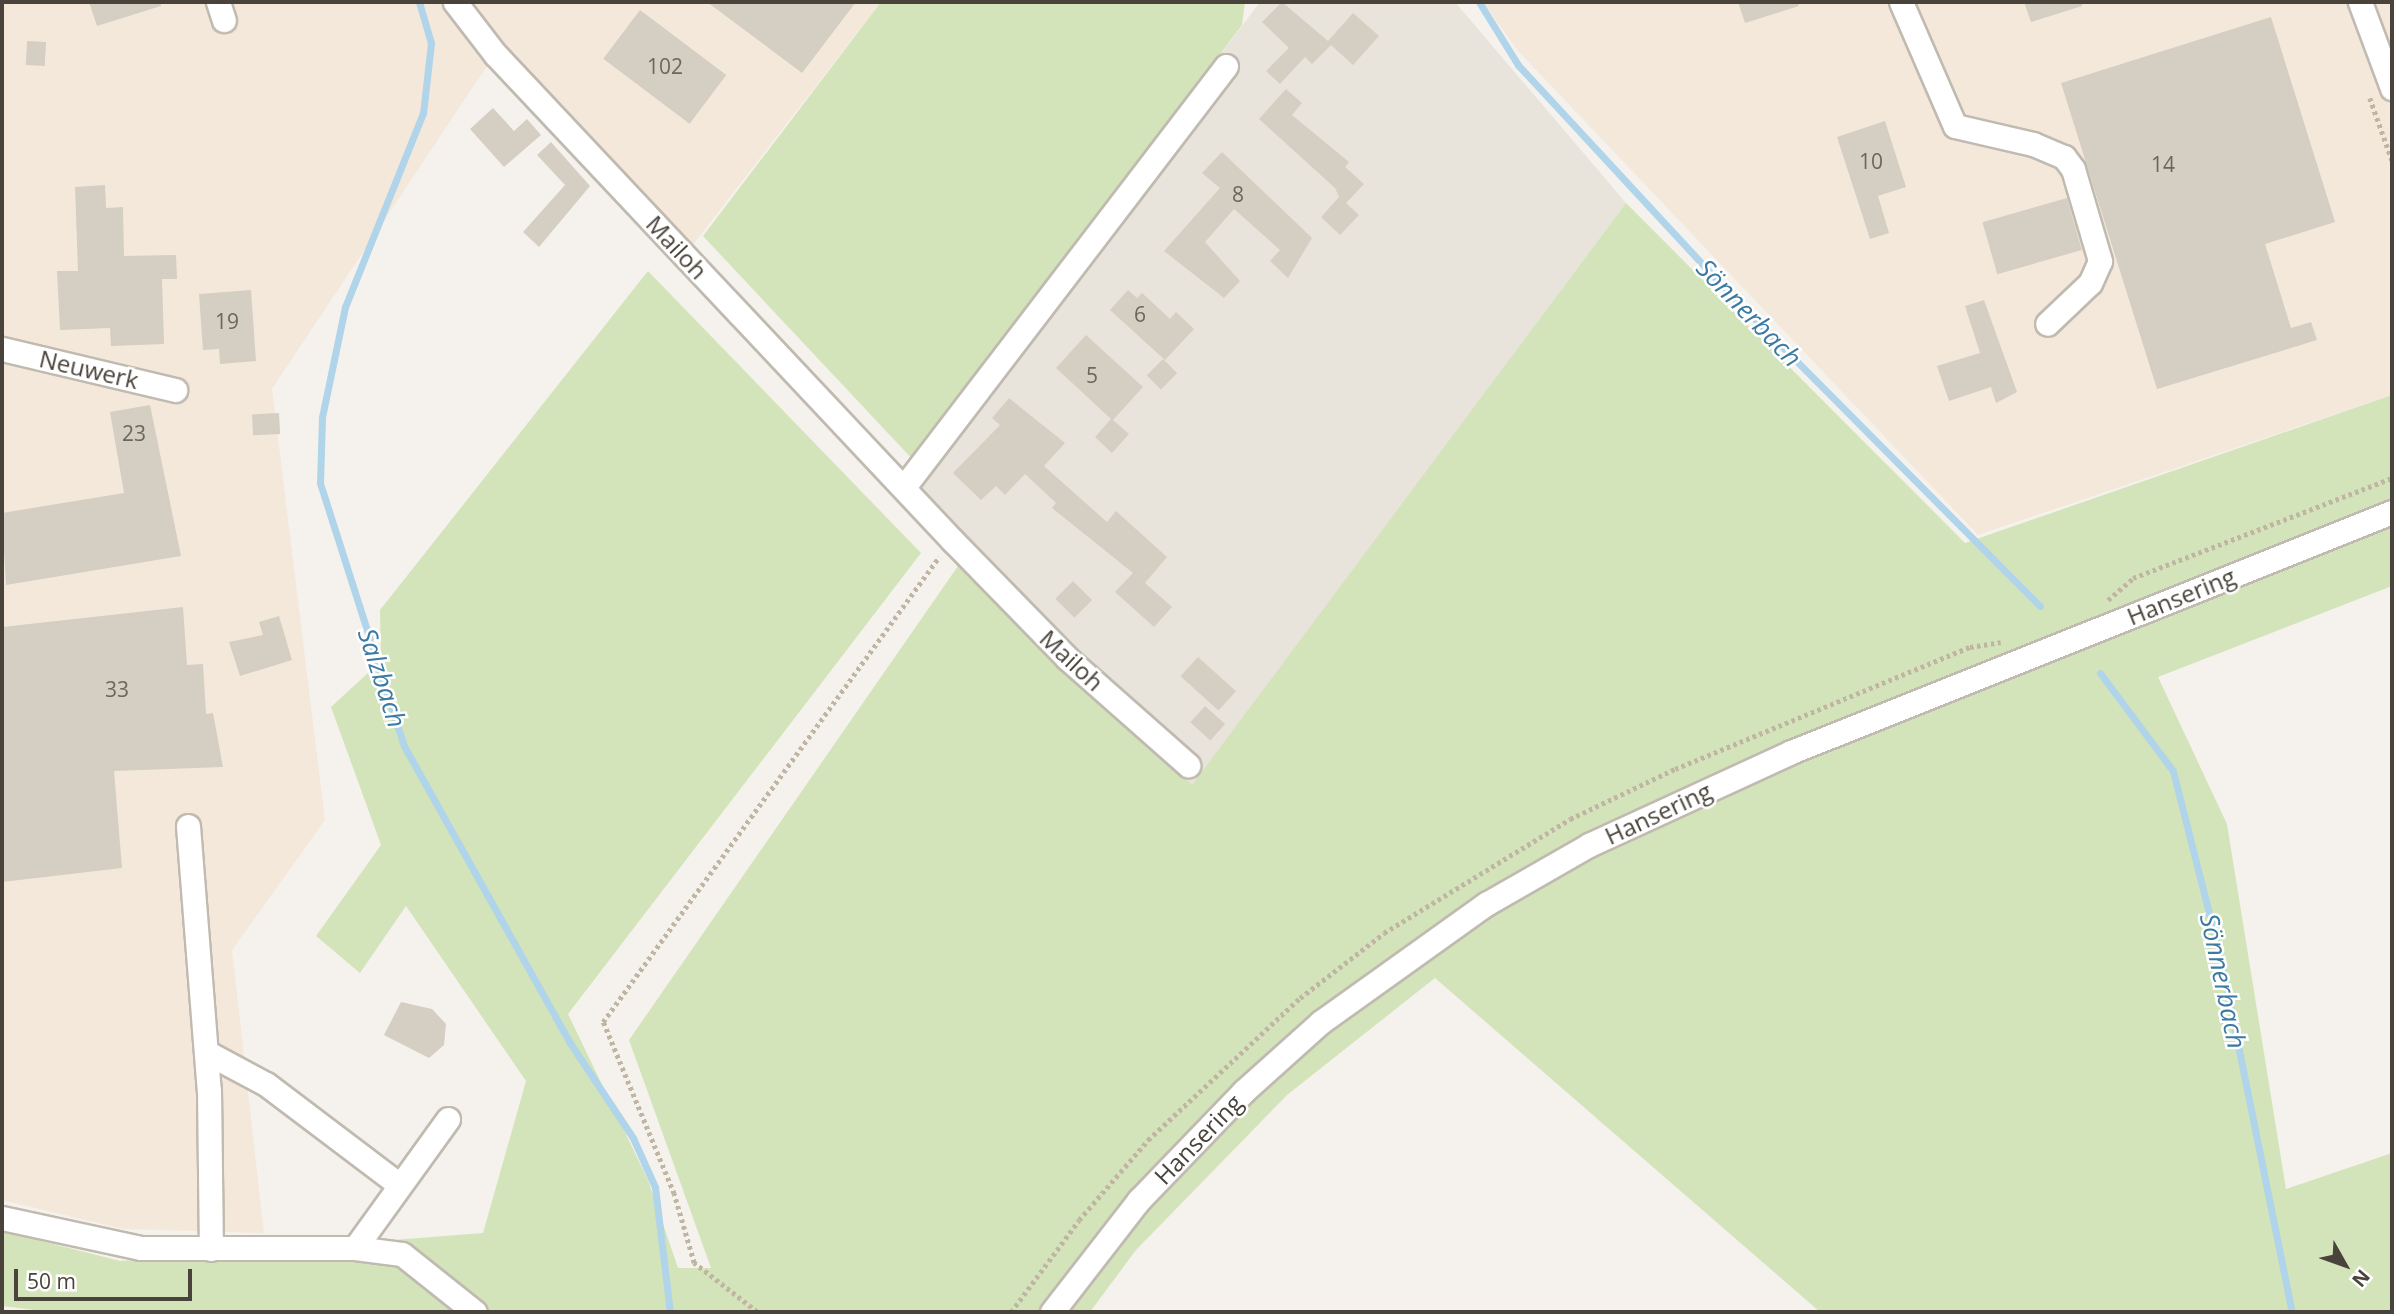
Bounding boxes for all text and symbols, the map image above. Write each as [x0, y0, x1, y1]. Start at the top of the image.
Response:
house number: 102 [647, 53, 683, 79]
house number: 10 [1859, 148, 1883, 174]
house number: 14 [2151, 151, 2175, 177]
house number: 8 [1232, 181, 1244, 207]
street label: Mailoh [640, 209, 714, 285]
water label: Sönnerbach [1690, 253, 1808, 373]
house number: 6 [1134, 301, 1146, 327]
house number: 19 [215, 308, 239, 334]
street label: Neuwerk [37, 344, 141, 394]
house number: 5 [1086, 362, 1098, 388]
house number: 23 [122, 420, 146, 446]
street label: Hansering [2123, 561, 2239, 631]
street label: Mailoh [1034, 623, 1110, 697]
water label: Salzbach [351, 624, 413, 732]
house number: 33 [105, 676, 129, 702]
street label: Hansering [1600, 776, 1716, 850]
water label: Sönnerbach [2193, 911, 2253, 1051]
street label: Hansering [1148, 1088, 1248, 1190]
north arrow [2310, 1230, 2380, 1300]
scale bar [18, 1254, 196, 1298]
text: N [2346, 1264, 2376, 1293]
text: 50 m [27, 1267, 76, 1295]

